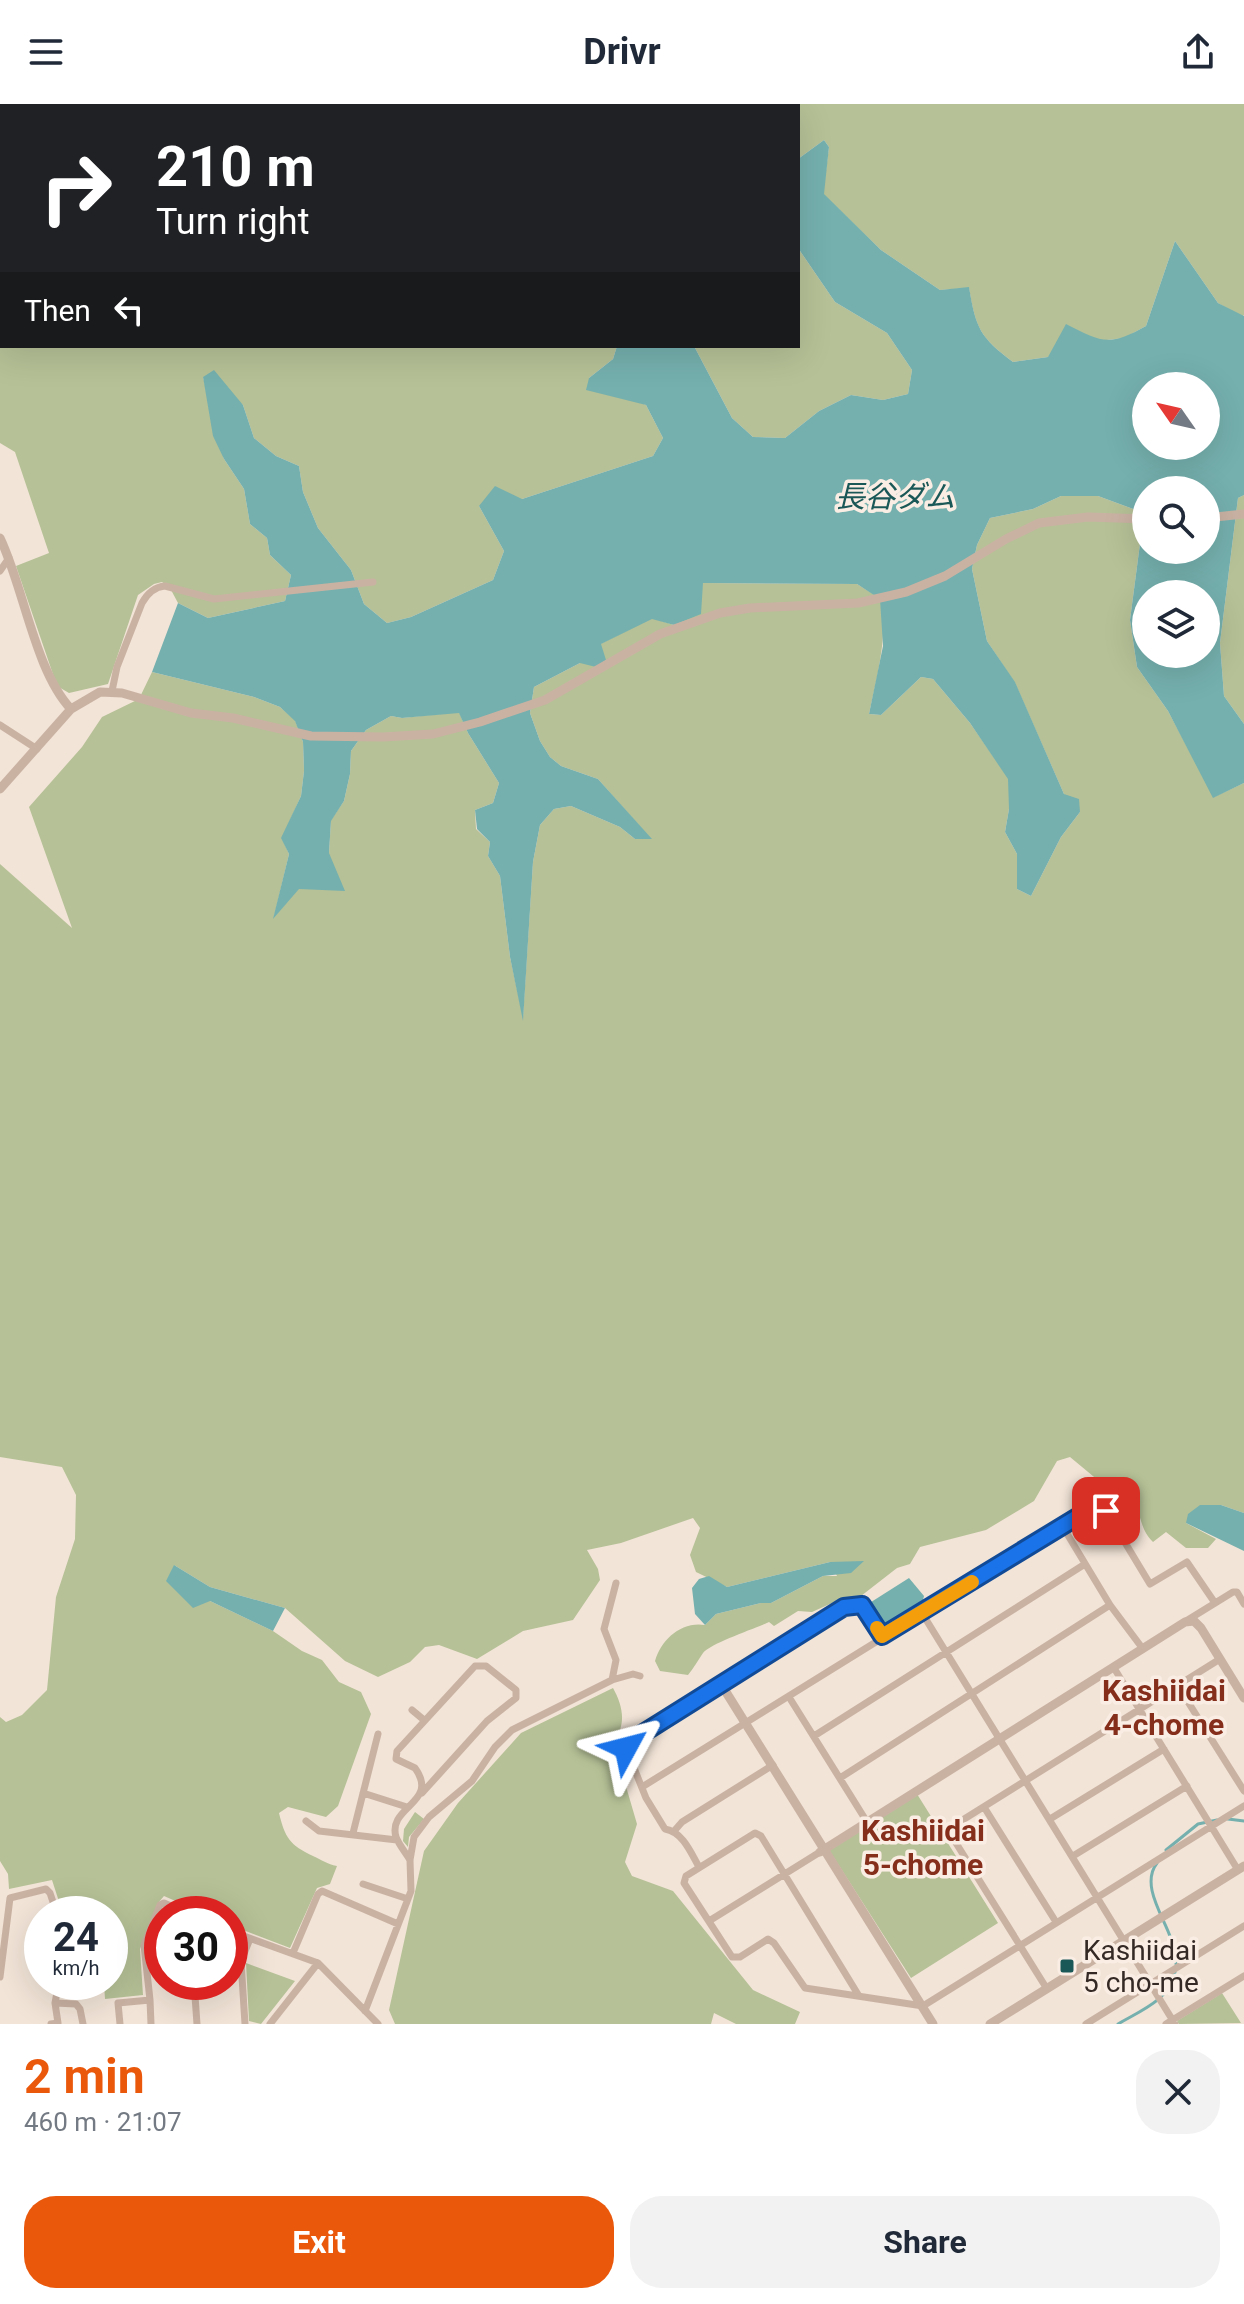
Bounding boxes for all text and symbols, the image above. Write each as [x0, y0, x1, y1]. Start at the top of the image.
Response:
icon: menu [24, 30, 68, 74]
icon: share [1176, 30, 1220, 74]
text: Drivr [583, 31, 661, 73]
text: 210 m [156, 134, 315, 200]
icon: right [24, 136, 128, 240]
text: Turn right [156, 201, 309, 243]
icon: left [107, 288, 151, 332]
text: Then [24, 293, 91, 328]
north arrow [1132, 372, 1220, 460]
map controls [1132, 372, 1220, 668]
button: search [1132, 476, 1220, 564]
water label: 長谷ダム [835, 479, 955, 514]
button: layers [1132, 580, 1220, 668]
pin [1072, 1477, 1140, 1545]
icon: arrive [1084, 1489, 1128, 1533]
district label: Kashiidai 4-chome [1102, 1673, 1226, 1742]
position arrow [584, 1706, 668, 1790]
district label: Kashiidai 5-chome [861, 1813, 985, 1882]
speed limit sign: 30 [144, 1896, 248, 2000]
text: 24 [53, 1914, 99, 1961]
place label: Kashiidai 5 cho-me [1083, 1934, 1199, 1999]
text: km/h [53, 1956, 99, 1980]
marker: Kashiidai 5 cho-me [1058, 1957, 1076, 1975]
text: 2 min [24, 2048, 145, 2105]
button: close [1136, 2050, 1220, 2134]
text: 460 m · 21:07 [24, 2107, 182, 2137]
button: Exit [24, 2196, 614, 2288]
button: Share [630, 2196, 1220, 2288]

